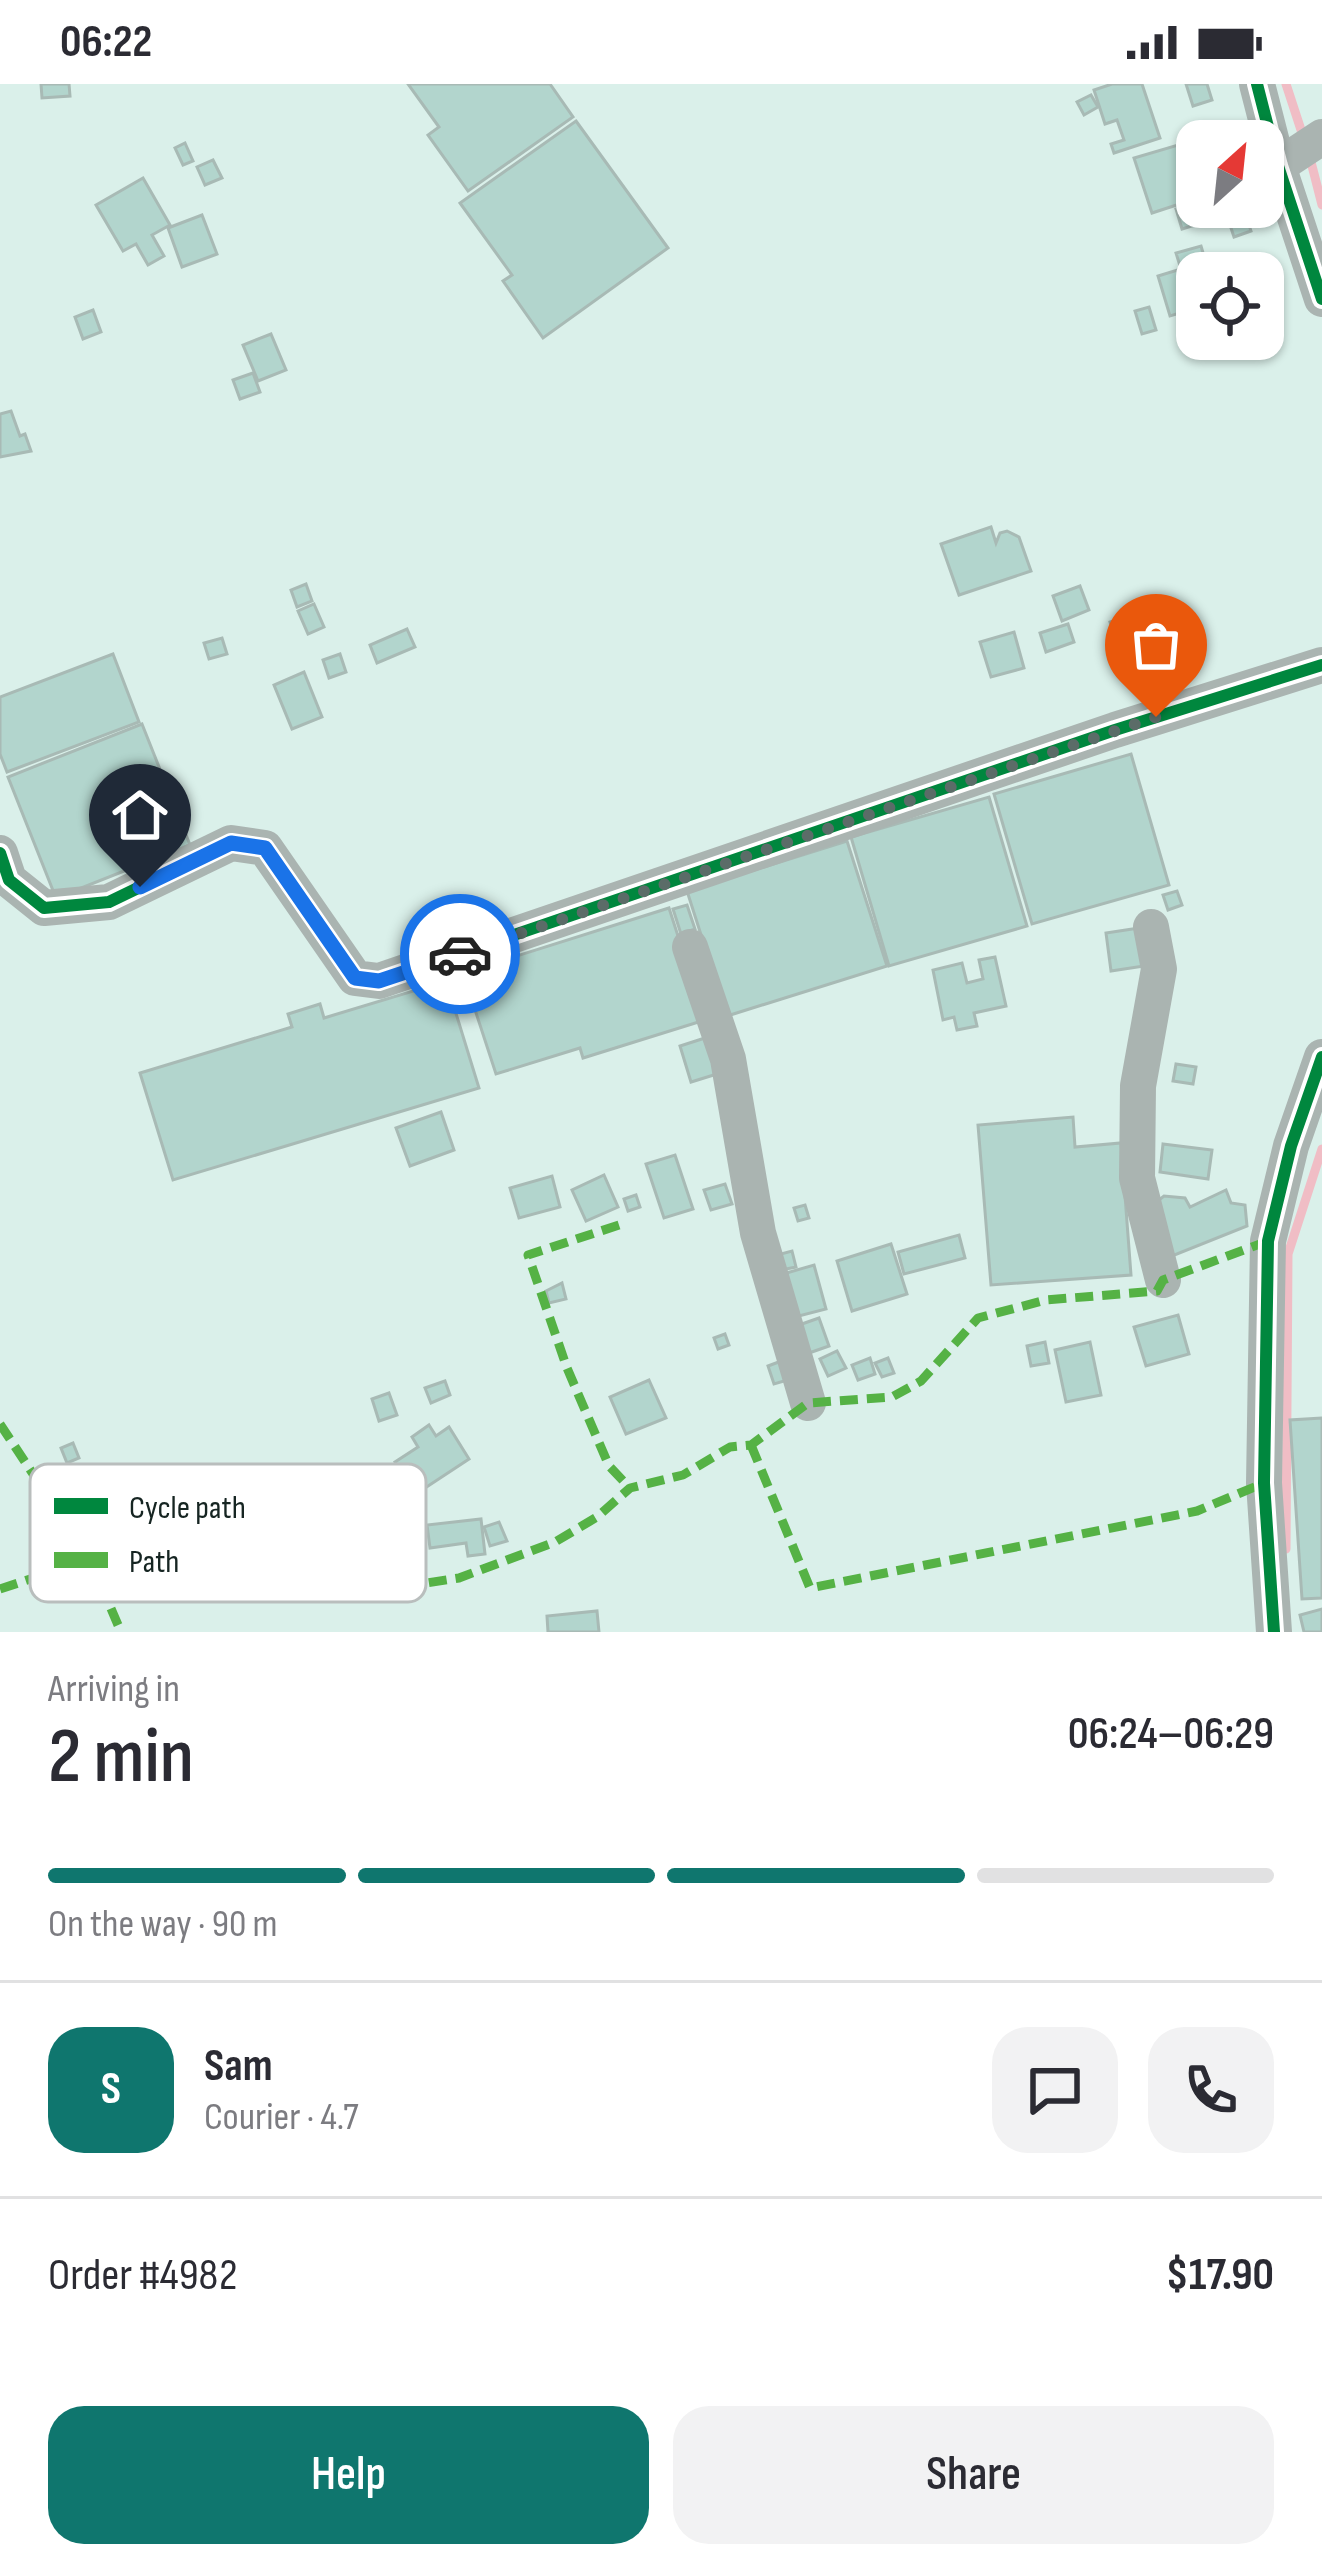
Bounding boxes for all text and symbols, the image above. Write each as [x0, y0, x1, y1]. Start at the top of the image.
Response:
text: 06:22 [60, 15, 152, 70]
north arrow [1176, 120, 1284, 228]
map controls [1176, 120, 1284, 360]
button: locate [1176, 252, 1284, 360]
pin [1105, 594, 1207, 717]
icon: bag [1123, 612, 1189, 678]
pin [89, 764, 191, 887]
icon: home [107, 782, 173, 848]
courier [400, 894, 520, 1014]
icon: car [427, 921, 493, 987]
legend [30, 1464, 426, 1602]
text: Cycle path [129, 1488, 246, 1528]
text: Path [129, 1542, 179, 1582]
text: Arriving in [48, 1666, 180, 1713]
text: 06:24–06:29 [1068, 1707, 1274, 1762]
text: 2 min [48, 1711, 194, 1804]
text: On the way · 90 m [48, 1901, 278, 1948]
button: chat [992, 2027, 1118, 2153]
button: phone [1148, 2027, 1274, 2153]
text: Sam [204, 2039, 273, 2094]
text: S [101, 2062, 121, 2117]
text: Courier · 4.7 [204, 2094, 359, 2141]
text: Order #4982 [48, 2248, 238, 2303]
text: $17.90 [1166, 2248, 1274, 2303]
button: Help [48, 2406, 649, 2544]
button: Share [673, 2406, 1274, 2544]

